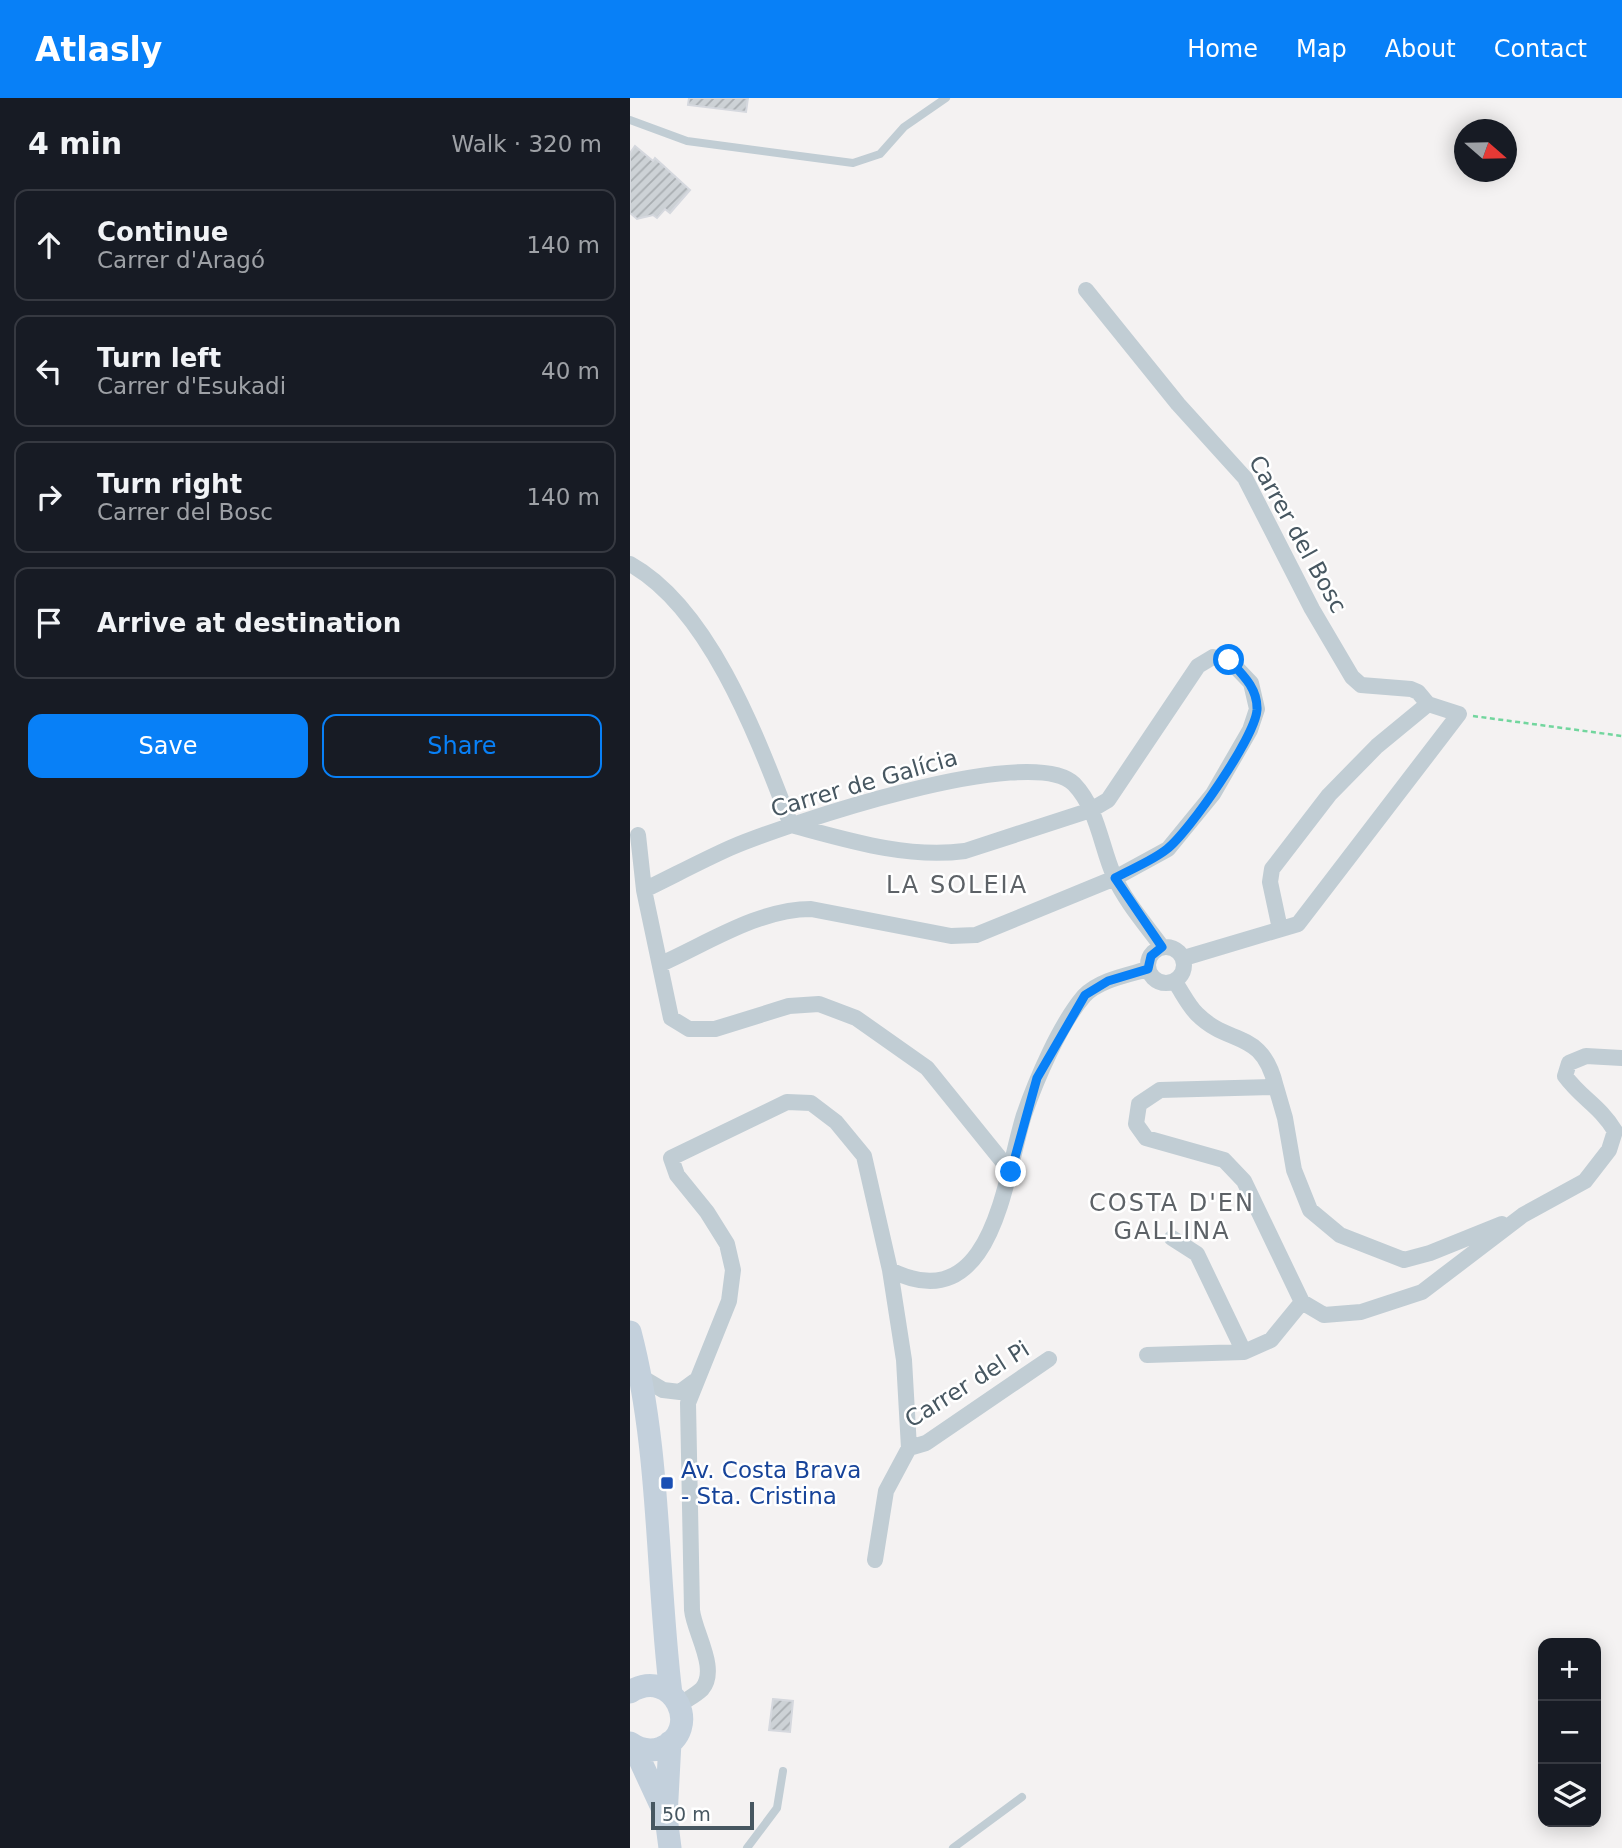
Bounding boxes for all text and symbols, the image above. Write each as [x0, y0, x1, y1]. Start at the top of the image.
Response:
text: Atlasly [35, 30, 162, 69]
text: Home [1187, 35, 1258, 63]
text: Map [1296, 35, 1347, 63]
text: About [1385, 35, 1456, 63]
text: Contact [1494, 35, 1587, 63]
north arrow [1454, 119, 1517, 182]
text: 4 min [28, 126, 122, 161]
text: Walk · 320 m [451, 131, 602, 157]
text: Continue [97, 217, 228, 247]
icon: ahead [30, 226, 68, 264]
text: 140 m [526, 232, 600, 258]
text: Carrer d'Aragó [97, 247, 265, 273]
text: Turn left [97, 343, 221, 373]
icon: left [30, 352, 68, 390]
text: 40 m [541, 358, 600, 384]
text: Carrer d'Esukadi [97, 373, 286, 399]
street label: Carrer del Bosc [1244, 451, 1352, 617]
text: Turn right [97, 469, 242, 499]
icon: right [30, 478, 68, 516]
text: 140 m [526, 484, 600, 510]
text: Carrer del Bosc [97, 499, 273, 525]
icon: arrive [30, 604, 68, 642]
text: Arrive at destination [97, 608, 401, 638]
route start [1213, 644, 1244, 675]
button: Save [28, 714, 308, 778]
button: Share [322, 714, 602, 778]
street label: Carrer de Galícia [768, 744, 960, 822]
district label: LA SOLEIA [886, 871, 1028, 899]
route end [995, 1156, 1026, 1187]
district label: COSTA D'EN GALLINA [1089, 1189, 1255, 1245]
street label: Carrer del Pi [900, 1336, 1034, 1432]
place label: Av. Costa Brava - Sta. Cristina [681, 1457, 861, 1509]
marker: Av. Costa Brava - Sta. Cristina [659, 1475, 675, 1491]
map controls [1538, 1638, 1601, 1827]
button: + [1538, 1638, 1601, 1701]
button: − [1538, 1701, 1601, 1764]
button: layers [1538, 1764, 1601, 1827]
scale bar [651, 1799, 754, 1831]
text: 50 m [662, 1803, 711, 1825]

